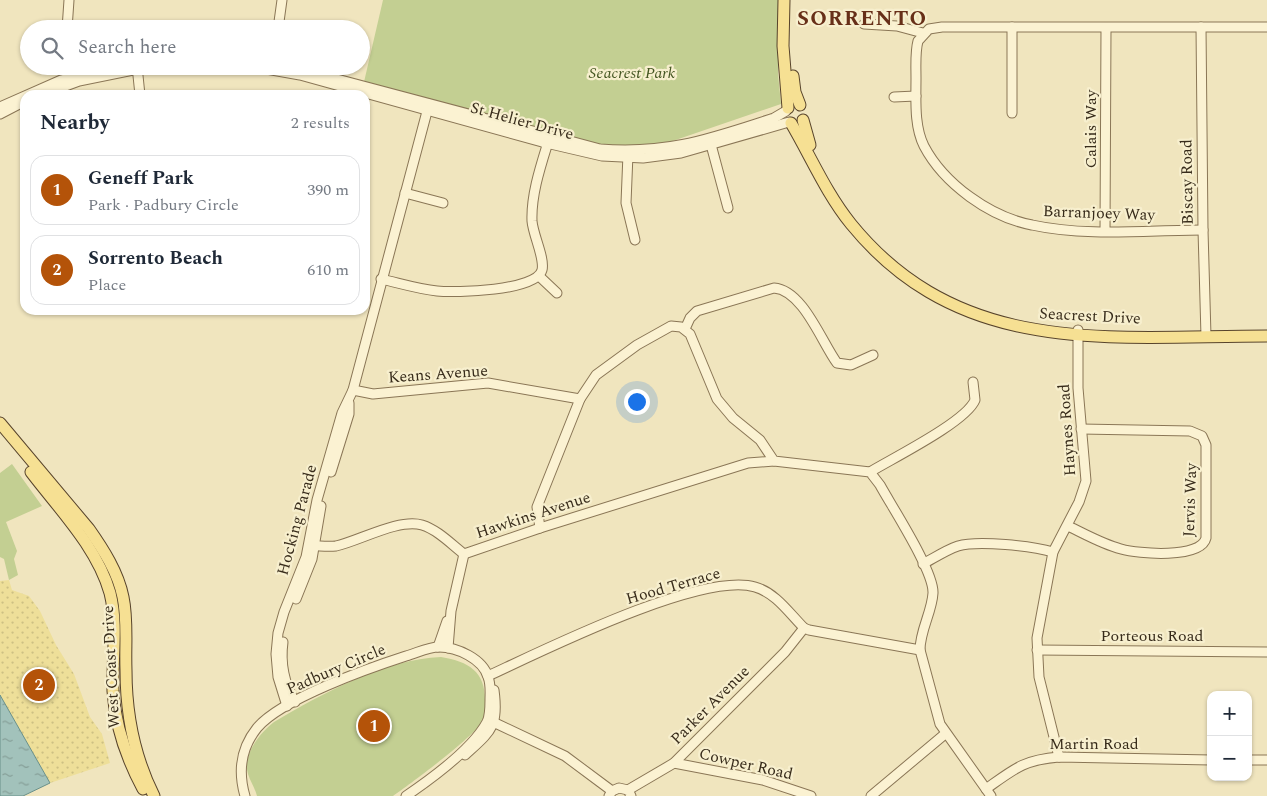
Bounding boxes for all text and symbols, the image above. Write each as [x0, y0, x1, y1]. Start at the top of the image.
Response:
district label: SORRENTO [797, 3, 927, 35]
search box [20, 20, 370, 75]
text: Search here [78, 33, 177, 62]
icon: search [38, 34, 66, 62]
park label: Seacrest Park [589, 61, 676, 85]
street label: Calais Way [1079, 88, 1103, 168]
street label: St Helier Drive [468, 96, 576, 146]
text: Nearby [40, 107, 110, 139]
text: 2 results [291, 111, 350, 135]
street label: Biscay Road [1174, 139, 1200, 225]
text: Geneff Park [88, 164, 194, 193]
text: 1 [53, 178, 61, 202]
text: 390 m [307, 178, 349, 202]
text: Park · Padbury Circle [88, 193, 239, 217]
street label: Barranjoey Way [1042, 199, 1157, 227]
text: Sorrento Beach [88, 244, 223, 273]
text: 2 [53, 258, 61, 282]
text: 610 m [307, 258, 349, 282]
text: Place [88, 273, 126, 297]
street label: Seacrest Drive [1039, 301, 1141, 331]
street label: Keans Avenue [387, 359, 489, 389]
street label: Haynes Road [1052, 383, 1082, 477]
your location [624, 389, 650, 415]
street label: Jervis Way [1177, 461, 1203, 538]
street label: Hocking Parade [271, 462, 323, 578]
street label: Hawkins Avenue [472, 485, 594, 545]
street label: Hood Terrace [623, 561, 723, 611]
street label: West Coast Drive [96, 605, 126, 729]
street label: Porteous Road [1101, 624, 1203, 648]
street label: Padbury Circle [283, 637, 389, 701]
street label: Parker Avenue [665, 660, 755, 750]
pin: 2 [23, 666, 55, 704]
map controls [1207, 691, 1252, 781]
button: + [1207, 691, 1252, 736]
pin: 1 [358, 707, 390, 745]
street label: Martin Road [1049, 732, 1139, 756]
button: − [1207, 736, 1252, 781]
street label: Cowper Road [697, 742, 795, 786]

